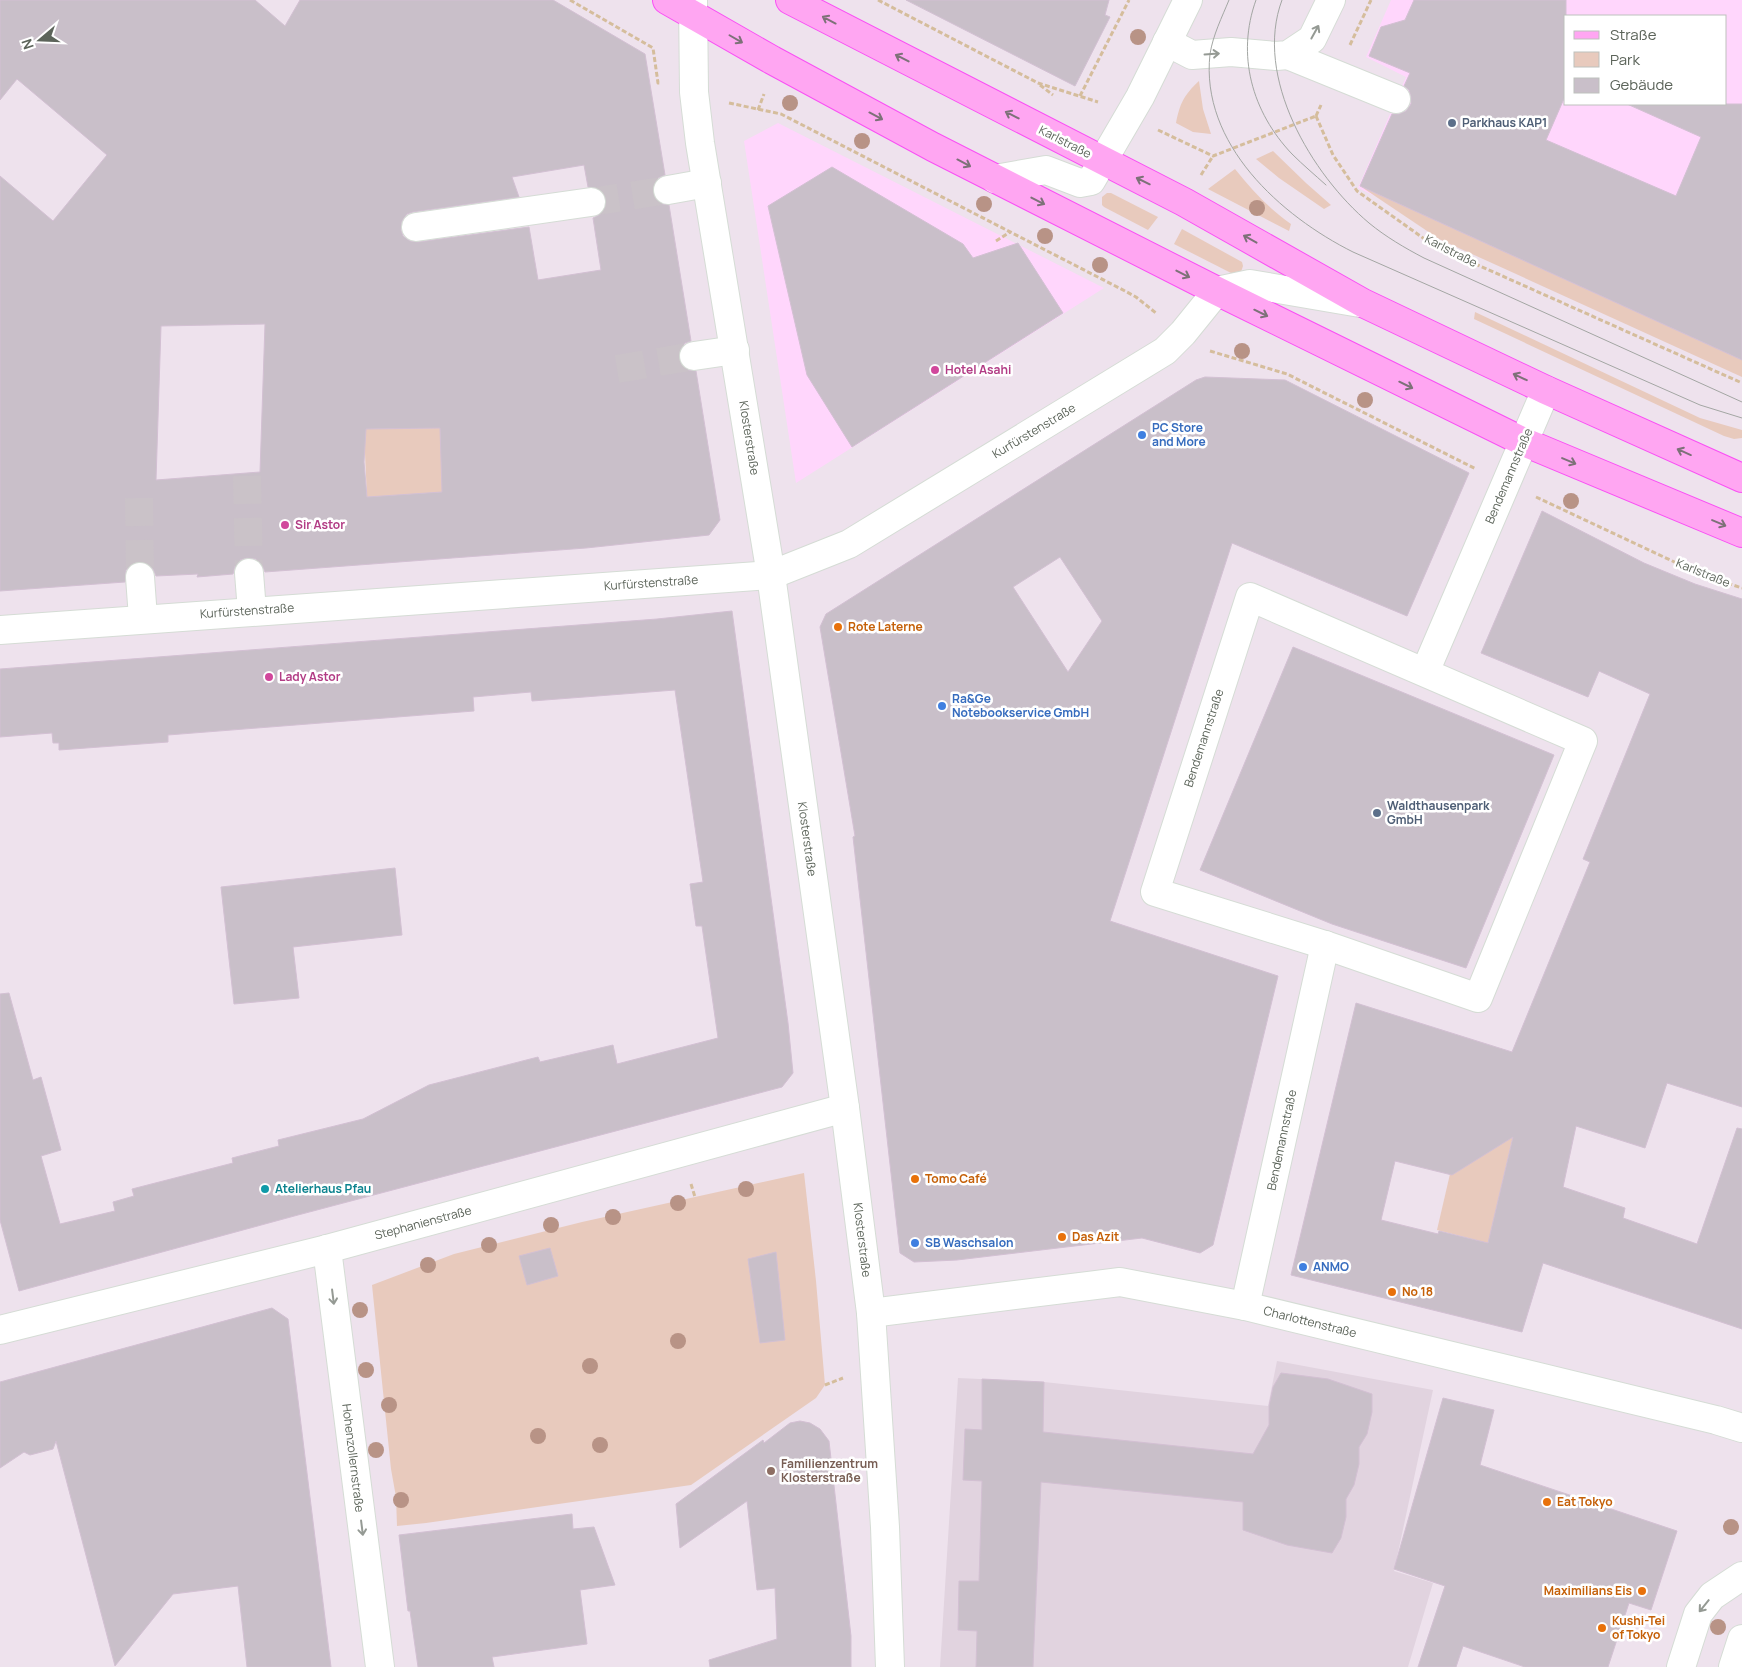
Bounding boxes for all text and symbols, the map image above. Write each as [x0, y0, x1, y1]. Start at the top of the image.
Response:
north arrow [15, 15, 65, 65]
one-way arrow [822, 15, 837, 24]
legend [1564, 15, 1727, 105]
text: Straße [1610, 24, 1657, 45]
one-way arrow [1310, 25, 1320, 40]
one-way arrow [728, 34, 743, 44]
text: N [17, 37, 38, 52]
one-way arrow [1204, 49, 1220, 58]
text: Park [1610, 49, 1640, 70]
one-way arrow [895, 53, 910, 62]
text: Gebäude [1610, 74, 1673, 95]
one-way arrow [1005, 110, 1020, 119]
one-way arrow [868, 112, 883, 121]
place label: Parkhaus KAP1 [1462, 114, 1547, 131]
marker: Parkhaus KAP1 [1446, 117, 1458, 129]
street label: Karlstraße [1036, 121, 1094, 162]
one-way arrow [956, 159, 971, 168]
one-way arrow [1136, 176, 1151, 186]
one-way arrow [1030, 197, 1045, 206]
street label: Karlstraße [1422, 230, 1480, 271]
one-way arrow [1243, 233, 1257, 243]
one-way arrow [1175, 270, 1190, 279]
one-way arrow [1253, 308, 1268, 318]
place label: Hotel Asahi [945, 361, 1011, 378]
marker: Hotel Asahi [929, 364, 941, 376]
one-way arrow [1513, 372, 1528, 382]
one-way arrow [1399, 380, 1414, 390]
street label: Kurfürstenstraße [989, 399, 1079, 462]
street label: Klosterstraße [735, 400, 764, 476]
place label: PC Store and More [1152, 419, 1206, 450]
street label: Bendemannstraße [1481, 425, 1536, 526]
marker: PC Store and More [1136, 429, 1148, 441]
one-way arrow [1677, 447, 1692, 457]
one-way arrow [1561, 457, 1576, 466]
place label: Sir Astor [295, 516, 345, 533]
marker: Sir Astor [279, 519, 291, 531]
one-way arrow [1711, 519, 1726, 529]
street label: Karlstraße [1674, 554, 1733, 591]
street label: Kurfürstenstraße [603, 571, 699, 594]
street label: Kurfürstenstraße [199, 599, 295, 622]
place label: Rote Laterne [848, 618, 923, 635]
marker: Rote Laterne [832, 621, 844, 633]
place label: Lady Astor [279, 668, 341, 685]
marker: Lady Astor [263, 671, 275, 683]
street label: Bendemannstraße [1180, 687, 1227, 789]
place label: Ra&Ge Notebookservice GmbH [952, 690, 1089, 721]
marker: Ra&Ge Notebookservice GmbH [936, 700, 948, 712]
place label: Waldthausenpark GmbH [1387, 797, 1490, 828]
street label: Klosterstraße [794, 801, 821, 877]
marker: Waldthausenpark GmbH [1371, 807, 1383, 819]
street label: Bendemannstraße [1263, 1088, 1300, 1192]
place label: Tomo Café [925, 1170, 987, 1187]
marker: Tomo Café [909, 1173, 921, 1185]
place label: Atelierhaus Pfau [275, 1180, 371, 1197]
marker: Atelierhaus Pfau [259, 1183, 271, 1195]
street label: Stephanienstraße [373, 1201, 473, 1244]
street label: Klosterstraße [849, 1202, 876, 1278]
place label: Das Azit [1072, 1228, 1119, 1245]
marker: Das Azit [1056, 1231, 1068, 1243]
place label: SB Waschsalon [925, 1234, 1014, 1251]
marker: SB Waschsalon [909, 1237, 921, 1249]
place label: ANMO [1313, 1258, 1349, 1275]
marker: ANMO [1297, 1261, 1309, 1273]
place label: No 18 [1402, 1283, 1433, 1300]
marker: No 18 [1386, 1286, 1398, 1298]
one-way arrow [328, 1289, 338, 1305]
street label: Charlottenstraße [1262, 1302, 1359, 1341]
street label: Hohenzollernstraße [338, 1403, 369, 1513]
place label: Familienzentrum Klosterstraße [781, 1455, 878, 1486]
marker: Familienzentrum Klosterstraße [765, 1465, 777, 1477]
place label: Eat Tokyo [1557, 1493, 1613, 1510]
marker: Eat Tokyo [1541, 1496, 1553, 1508]
one-way arrow [357, 1520, 367, 1536]
place label: Maximilians Eis [1544, 1582, 1632, 1599]
marker: Maximilians Eis [1636, 1585, 1648, 1597]
one-way arrow [1699, 1600, 1710, 1613]
place label: Kushi-Tei of Tokyo [1612, 1612, 1665, 1643]
marker: Kushi-Tei of Tokyo [1596, 1622, 1608, 1634]

